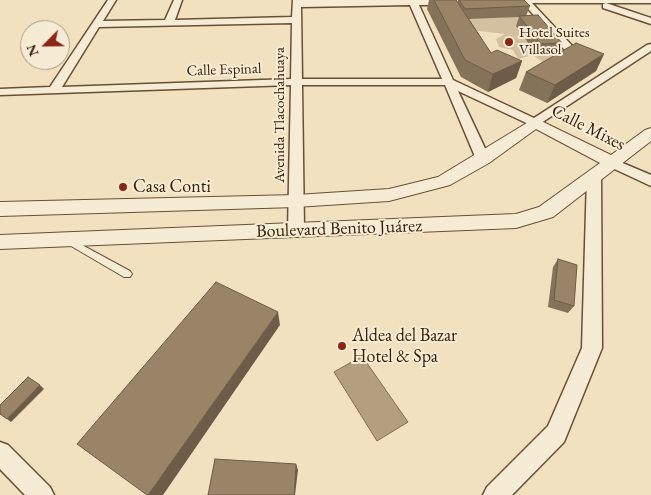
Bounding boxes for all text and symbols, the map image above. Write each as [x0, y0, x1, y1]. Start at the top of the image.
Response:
north arrow [20, 20, 70, 70]
place label: Hotel Suites Villasol [519, 24, 590, 59]
marker: Hotel Suites Villasol [503, 36, 515, 48]
text: N [22, 42, 43, 59]
street label: Avenida Tlacochahuaya [271, 47, 289, 183]
street label: Calle Espinal [186, 60, 262, 80]
street label: Calle Mixes [547, 100, 629, 156]
place label: Casa Conti [133, 176, 211, 198]
marker: Casa Conti [117, 181, 129, 193]
street label: Boulevard Benito Juárez [256, 215, 422, 243]
place label: Aldea del Bazar Hotel & Spa [352, 325, 457, 368]
marker: Aldea del Bazar Hotel & Spa [336, 340, 348, 352]

